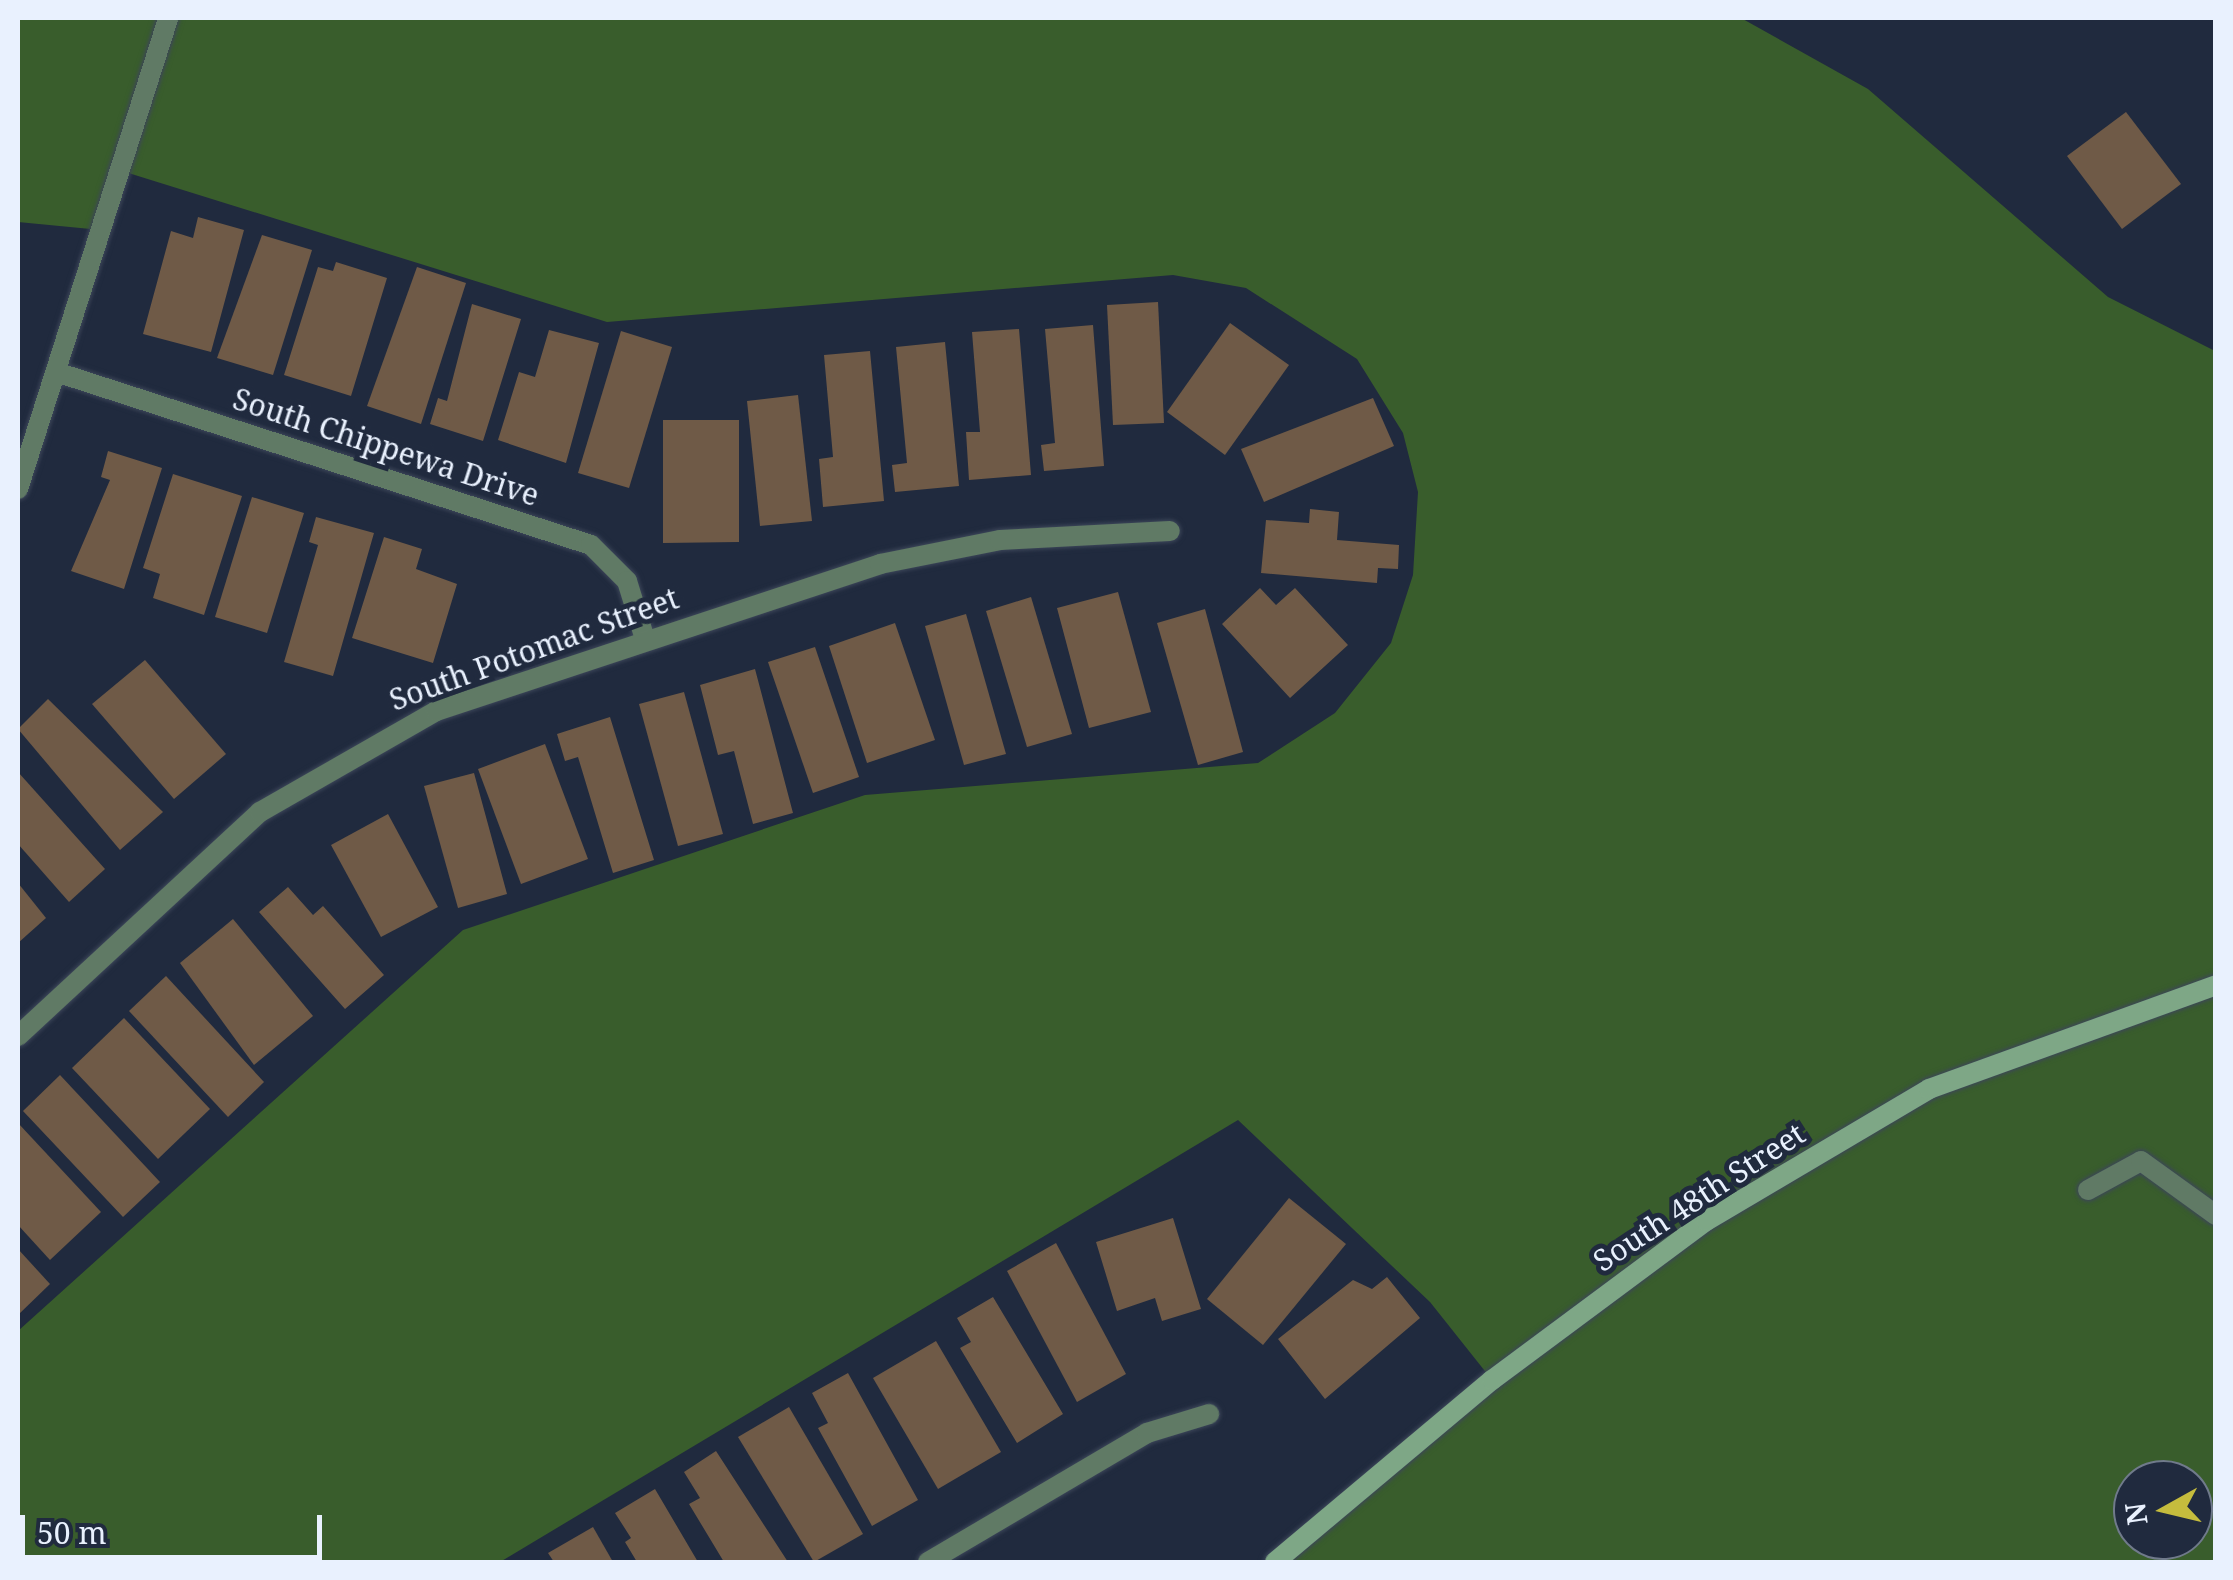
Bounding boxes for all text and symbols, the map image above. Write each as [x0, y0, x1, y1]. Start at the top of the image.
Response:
street label: South Chippewa Drive [228, 381, 544, 513]
street label: South Potomac Street [385, 580, 683, 718]
street label: South 48th Street [1587, 1115, 1811, 1279]
north arrow [2113, 1460, 2213, 1560]
scale bar [25, 1495, 328, 1557]
text: N [2115, 1500, 2156, 1527]
text: 50 m [37, 1512, 107, 1553]

